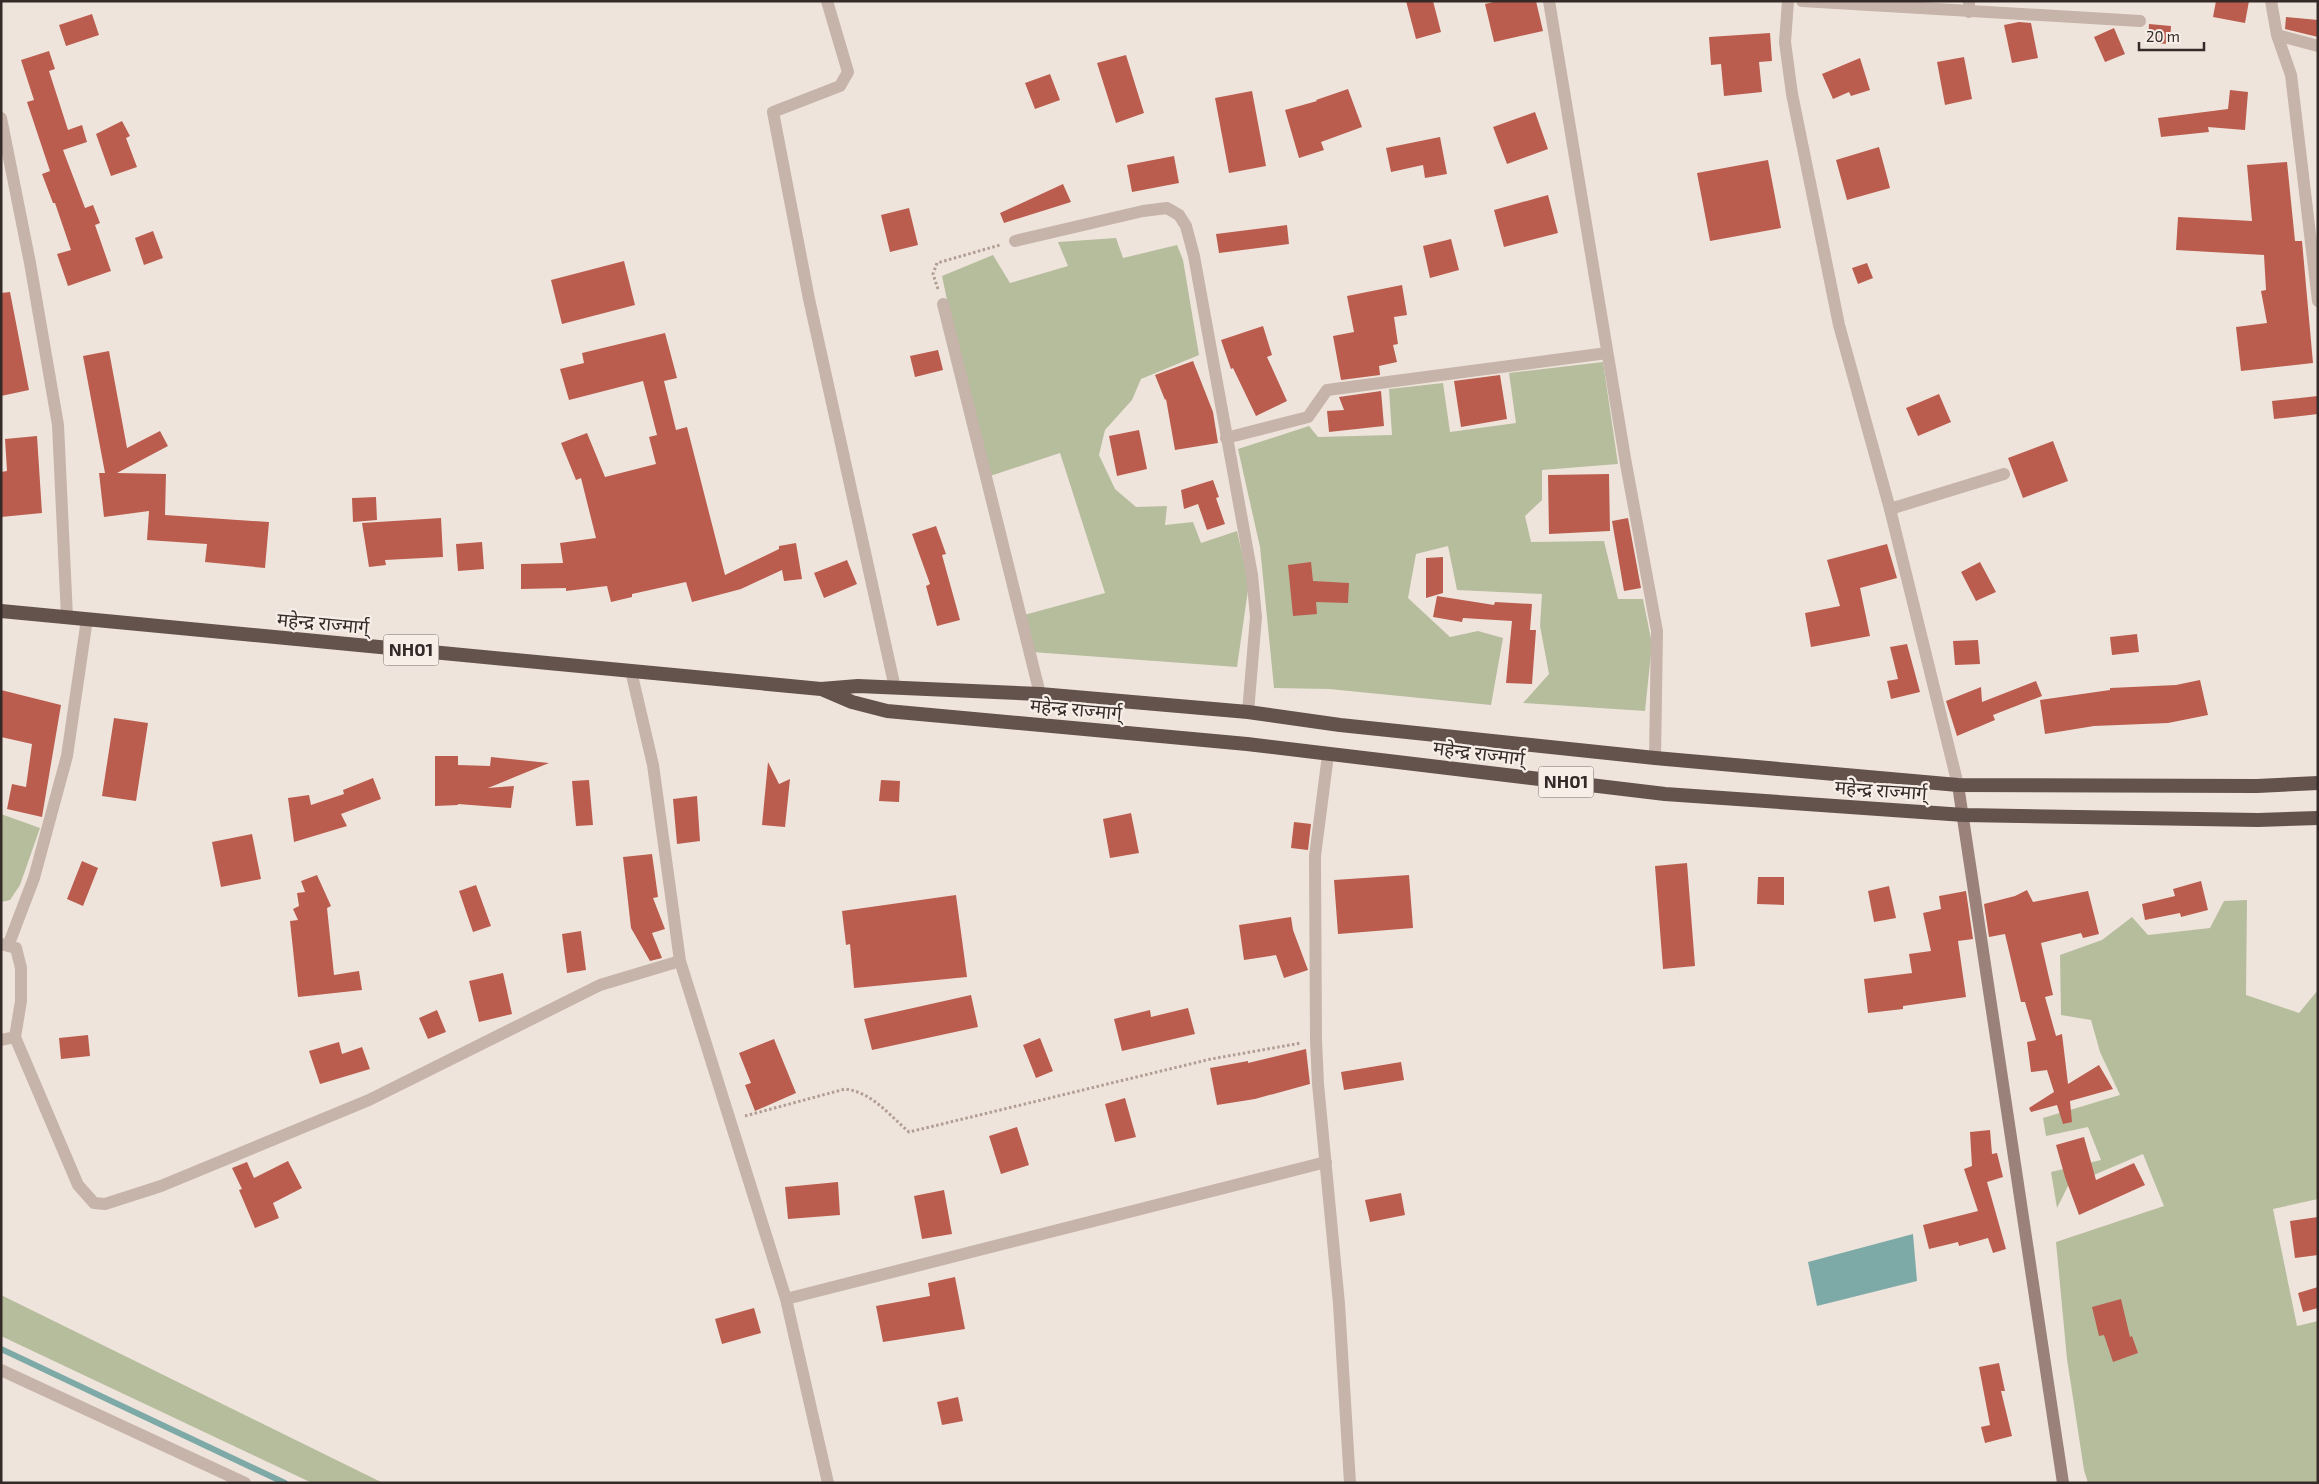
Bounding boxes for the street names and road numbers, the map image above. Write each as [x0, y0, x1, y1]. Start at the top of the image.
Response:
street label: महेन्द्र राज्मार्ग् [276, 607, 373, 639]
road number: NH01 [384, 634, 438, 666]
street label: महेन्द्र राज्मार्ग् [1029, 693, 1126, 725]
street label: महेन्द्र राज्मार्ग् [1432, 735, 1529, 771]
road number: NH01 [1538, 766, 1594, 798]
street label: महेन्द्र राज्मार्ग् [1834, 775, 1931, 805]

